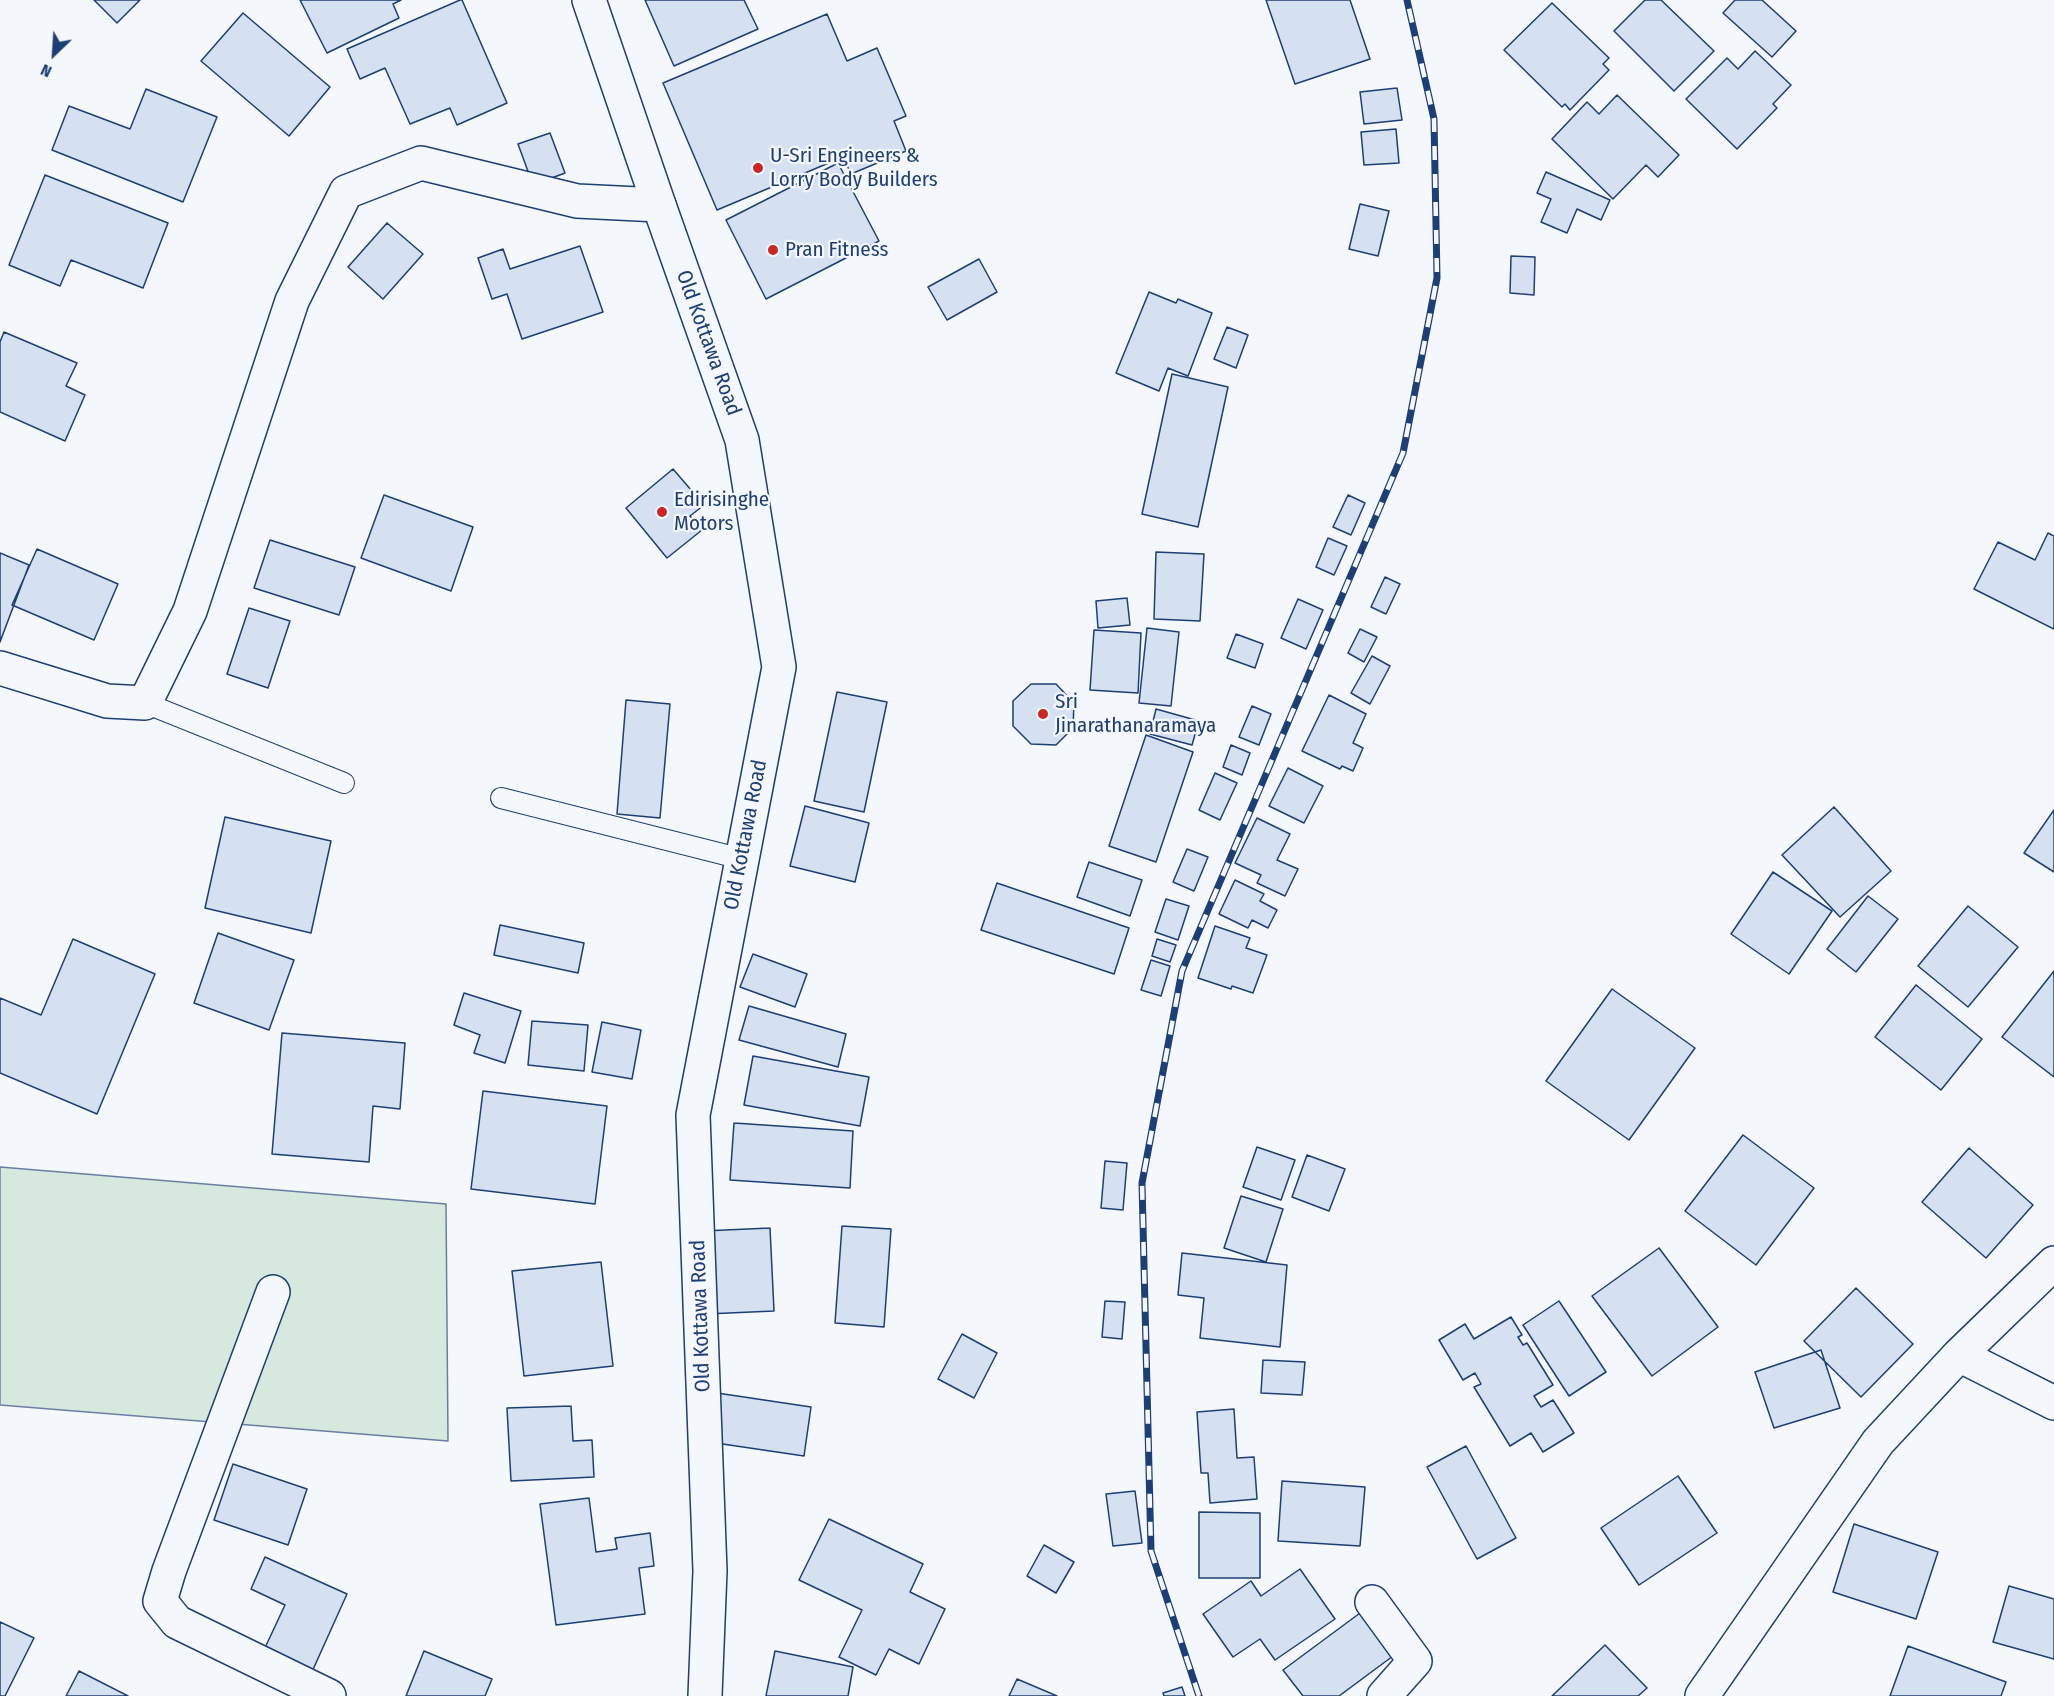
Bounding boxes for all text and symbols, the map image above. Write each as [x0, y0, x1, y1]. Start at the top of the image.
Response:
north arrow [24, 24, 84, 84]
text: N [38, 60, 55, 81]
place label: U-Sri Engineers & Lorry Body Builders [770, 143, 938, 193]
marker: U-Sri Engineers & Lorry Body Builders [751, 161, 765, 175]
place label: Pran Fitness [785, 237, 888, 263]
marker: Pran Fitness [766, 243, 780, 257]
street label: Old Kottawa Road [670, 267, 746, 419]
place label: Edirisinghe Motors [674, 487, 769, 537]
marker: Edirisinghe Motors [655, 505, 669, 519]
place label: Sri Jinarathanaramaya [1055, 689, 1216, 739]
marker: Sri Jinarathanaramaya [1036, 707, 1050, 721]
street label: Old Kottawa Road [719, 758, 773, 912]
street label: Old Kottawa Road [686, 1239, 716, 1393]

